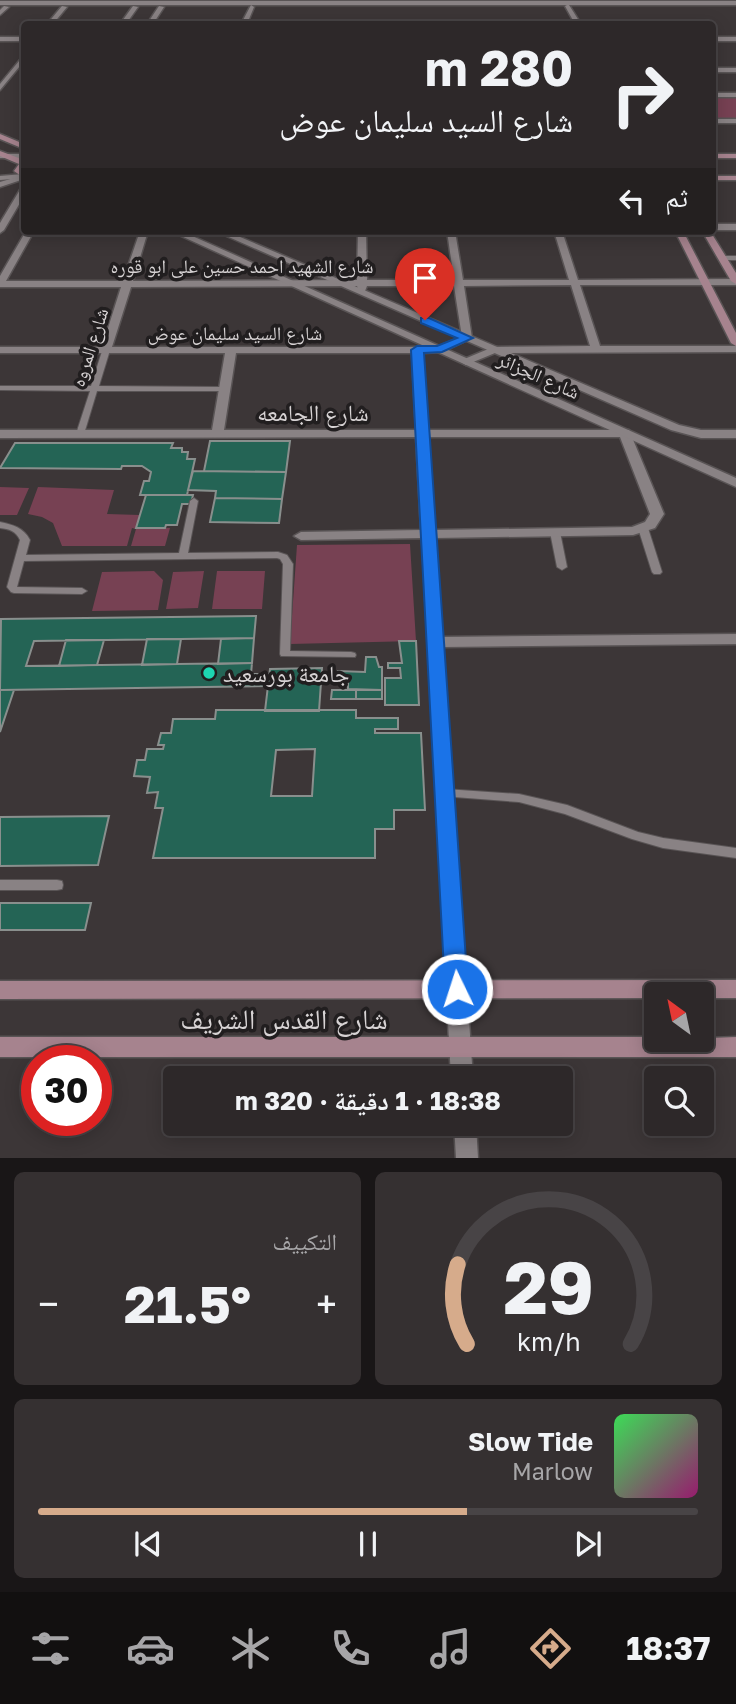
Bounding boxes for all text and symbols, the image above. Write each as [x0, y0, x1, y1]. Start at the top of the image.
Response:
text: 280 m [425, 38, 573, 97]
icon: right [597, 49, 688, 140]
text: شارع السيد سليمان عوض [279, 101, 573, 139]
icon: left [613, 182, 651, 220]
text: ثم [665, 182, 688, 213]
pin [395, 248, 455, 320]
street label: شارع الشهيد احمد حسين على ابو قوره [111, 254, 373, 278]
icon: arrive [406, 259, 444, 297]
street label: شارع المروه [65, 305, 113, 390]
street label: شارع السيد سليمان عوض [148, 321, 322, 345]
street label: شارع الجزائر [493, 346, 584, 404]
street label: شارع الجامعه [257, 398, 369, 428]
place label: جامعة بورسعيد [223, 659, 349, 688]
marker: جامعة بورسعيد [201, 665, 217, 681]
position arrow [420, 952, 494, 1026]
north arrow [644, 982, 714, 1052]
map controls [644, 982, 714, 1136]
street label: شارع القدس الشريف [180, 1002, 388, 1037]
speed limit sign: 30 [21, 1045, 112, 1136]
button: search [644, 1066, 714, 1136]
text: 18:38 · 1 دقيقة · 320 m [235, 1085, 501, 1116]
text: التكييف [272, 1227, 337, 1255]
text: 29 [503, 1244, 594, 1331]
text: 21.5° [124, 1272, 251, 1334]
text: − [38, 1281, 59, 1326]
text: + [316, 1281, 337, 1326]
text: km/h [517, 1326, 580, 1357]
text: Slow Tide [468, 1426, 593, 1457]
text: Marlow [512, 1457, 593, 1485]
icon: previous [129, 1525, 167, 1563]
icon: pause [349, 1525, 387, 1563]
icon: next [569, 1525, 607, 1563]
icon: filters [26, 1624, 75, 1673]
icon: car [126, 1624, 175, 1673]
icon: climate [226, 1624, 275, 1673]
icon: phone [326, 1624, 375, 1673]
icon: music [426, 1624, 475, 1673]
icon: directions [526, 1624, 575, 1673]
text: 18:37 [626, 1629, 710, 1667]

